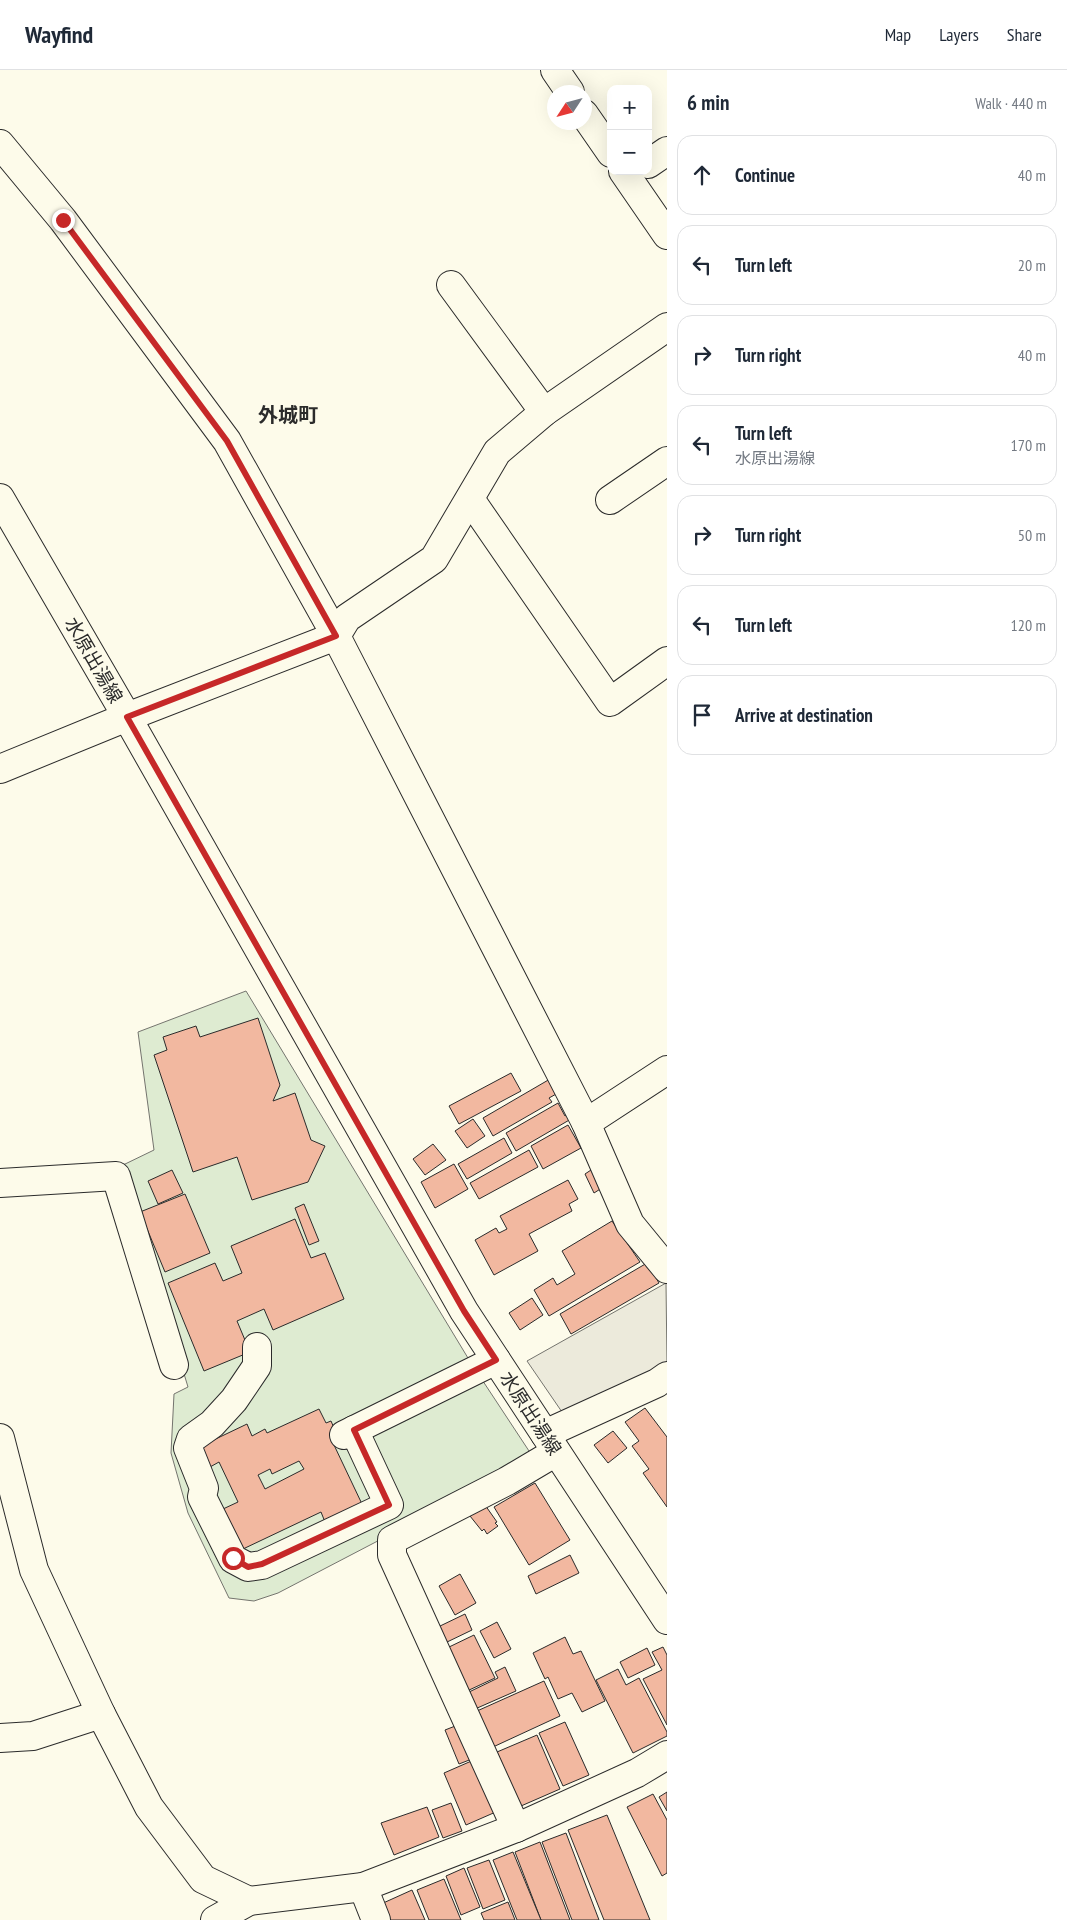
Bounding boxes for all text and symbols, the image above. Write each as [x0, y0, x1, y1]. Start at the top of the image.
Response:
text: Wayfind [25, 19, 93, 50]
text: Map [885, 23, 911, 46]
text: Layers [939, 23, 979, 46]
text: Share [1007, 23, 1042, 46]
north arrow [547, 85, 592, 130]
map controls [607, 85, 652, 175]
button: + [607, 85, 652, 130]
text: 6 min [687, 89, 729, 116]
text: Walk · 440 m [975, 93, 1047, 113]
button: − [607, 130, 652, 175]
icon: ahead [688, 161, 716, 189]
text: Continue [735, 163, 795, 187]
text: 40 m [1018, 165, 1046, 185]
route end [52, 209, 75, 232]
icon: left [688, 251, 716, 279]
text: Turn left [735, 253, 792, 277]
text: 20 m [1018, 255, 1046, 275]
icon: right [688, 341, 716, 369]
text: Turn right [735, 343, 801, 367]
text: 40 m [1018, 345, 1046, 365]
district label: 外城町 [258, 402, 318, 428]
text: Turn left [735, 421, 792, 445]
icon: left [688, 431, 716, 459]
text: 170 m [1011, 435, 1046, 455]
text: 水原出湯線 [735, 448, 815, 468]
icon: right [688, 521, 716, 549]
text: Turn right [735, 523, 801, 547]
text: 50 m [1018, 525, 1046, 545]
icon: left [688, 611, 716, 639]
street label: 水原出湯線 [60, 613, 128, 707]
text: Turn left [735, 613, 792, 637]
text: 120 m [1011, 615, 1046, 635]
icon: arrive [688, 701, 716, 729]
text: Arrive at destination [735, 703, 873, 727]
street label: 水原出湯線 [495, 1367, 567, 1459]
route start [222, 1547, 245, 1570]

